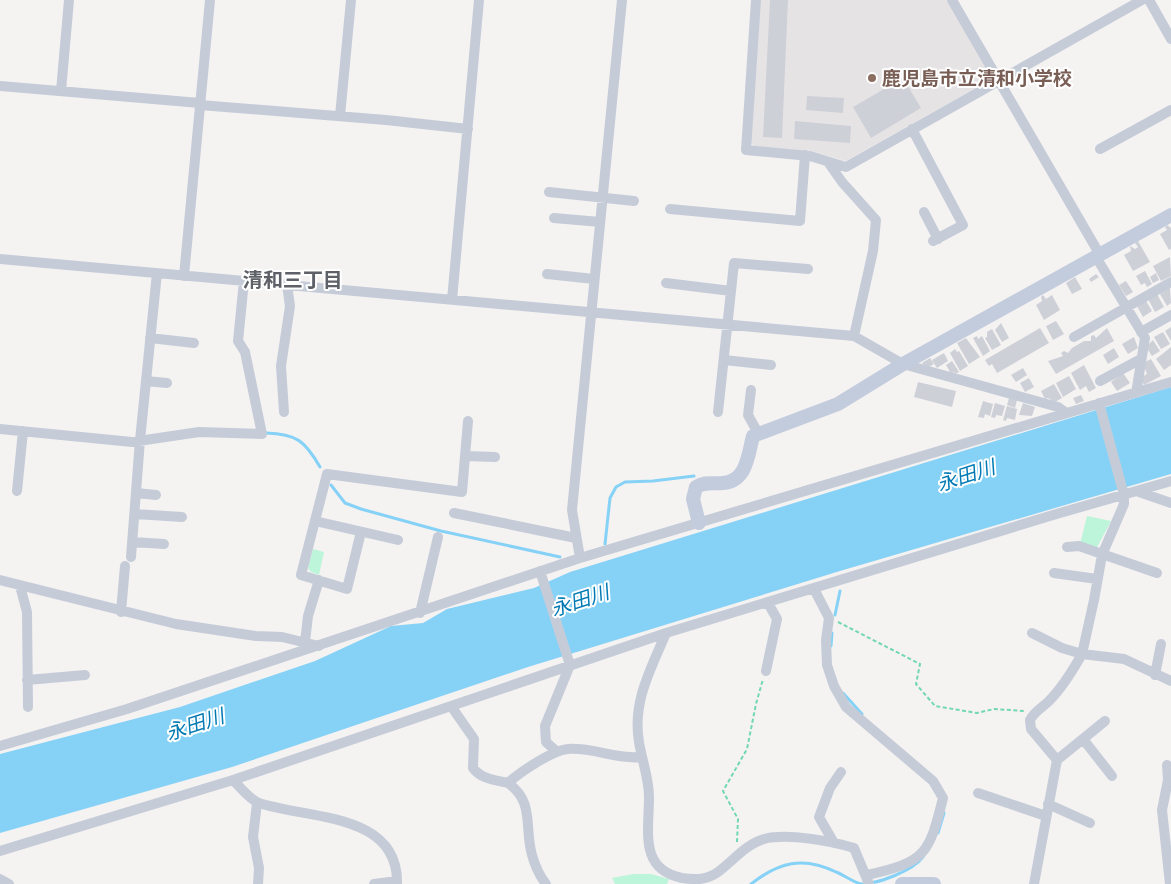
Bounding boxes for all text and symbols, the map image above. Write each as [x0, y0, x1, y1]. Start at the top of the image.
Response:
place label: 鹿児島市立清和小学校 [882, 65, 1072, 92]
marker: 鹿児島市立清和小学校 [866, 72, 878, 84]
district label: 清和三丁目 [243, 266, 343, 295]
water label: 永田川 [933, 452, 1001, 499]
water label: 永田川 [547, 577, 615, 624]
water label: 永田川 [162, 701, 230, 748]

